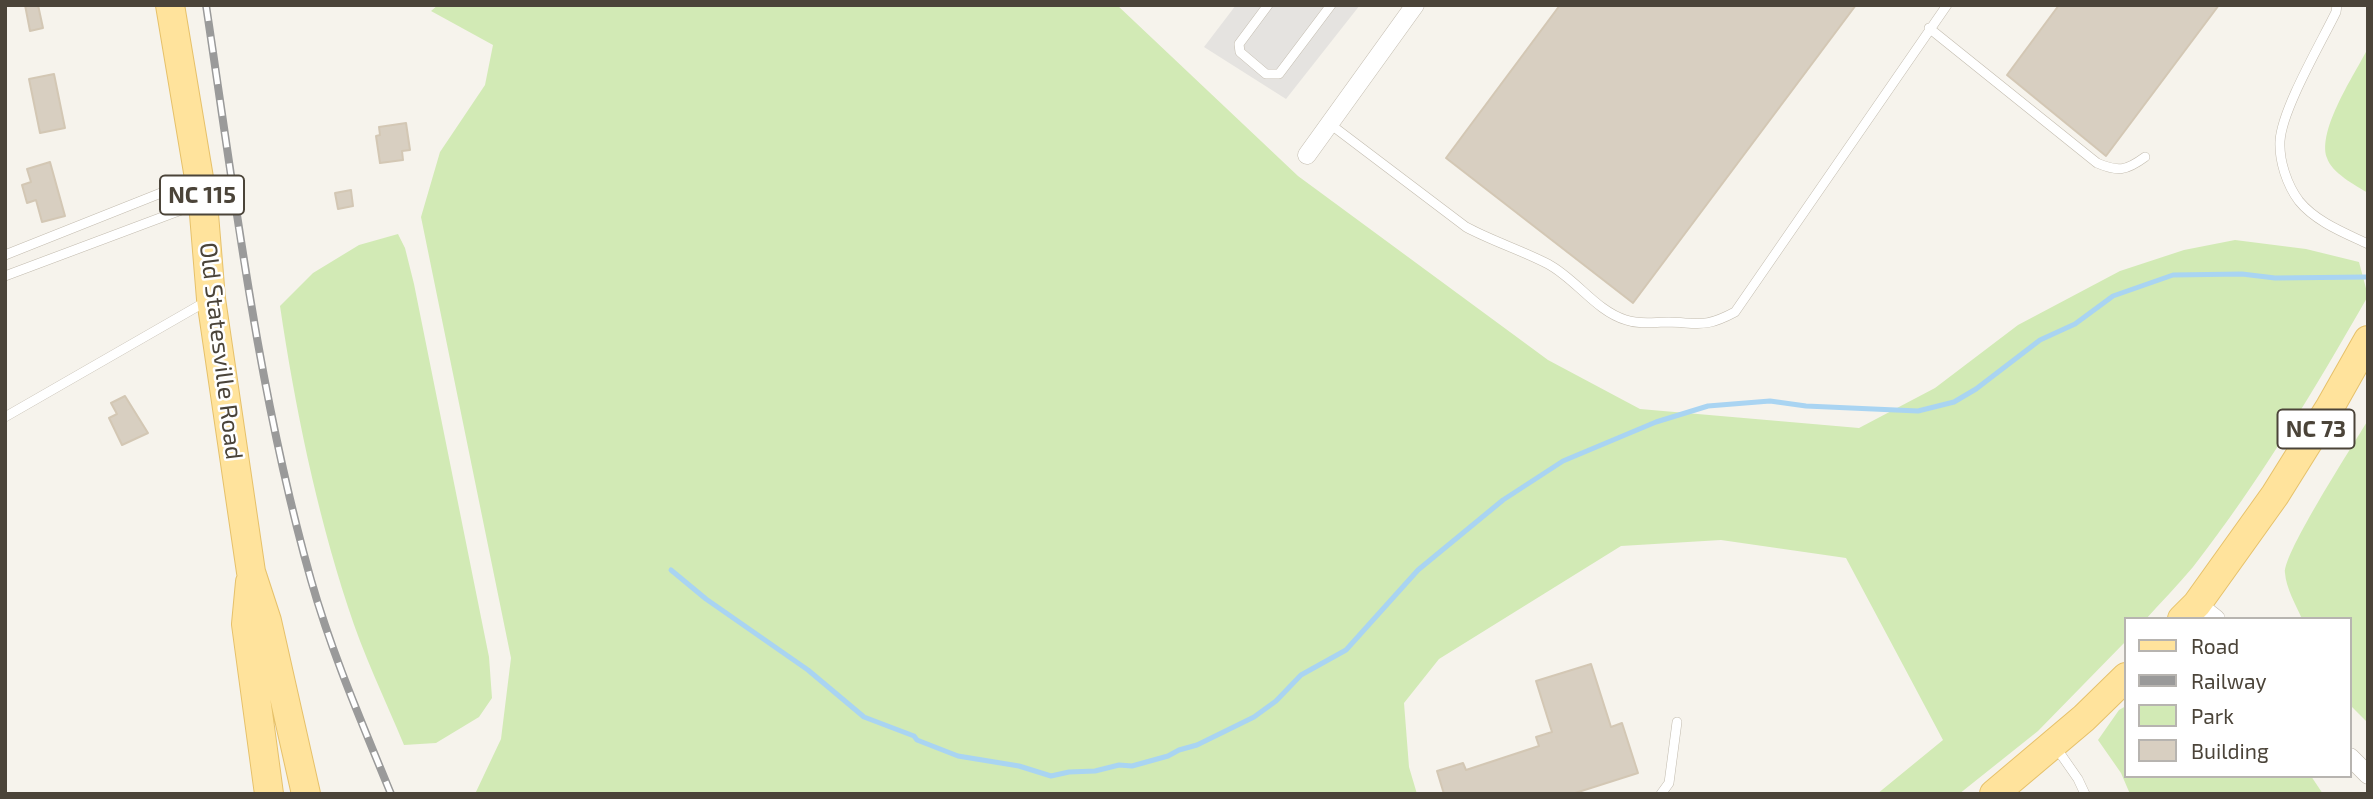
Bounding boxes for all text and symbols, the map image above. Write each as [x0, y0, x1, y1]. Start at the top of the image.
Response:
road number: NC 115 [160, 176, 244, 214]
street label: Old Statesville Road [193, 241, 249, 461]
road number: NC 73 [2278, 410, 2354, 448]
legend [2124, 617, 2352, 778]
text: Road [2191, 633, 2239, 658]
text: Railway [2191, 668, 2267, 693]
text: Park [2191, 703, 2234, 728]
text: Building [2191, 738, 2269, 763]

